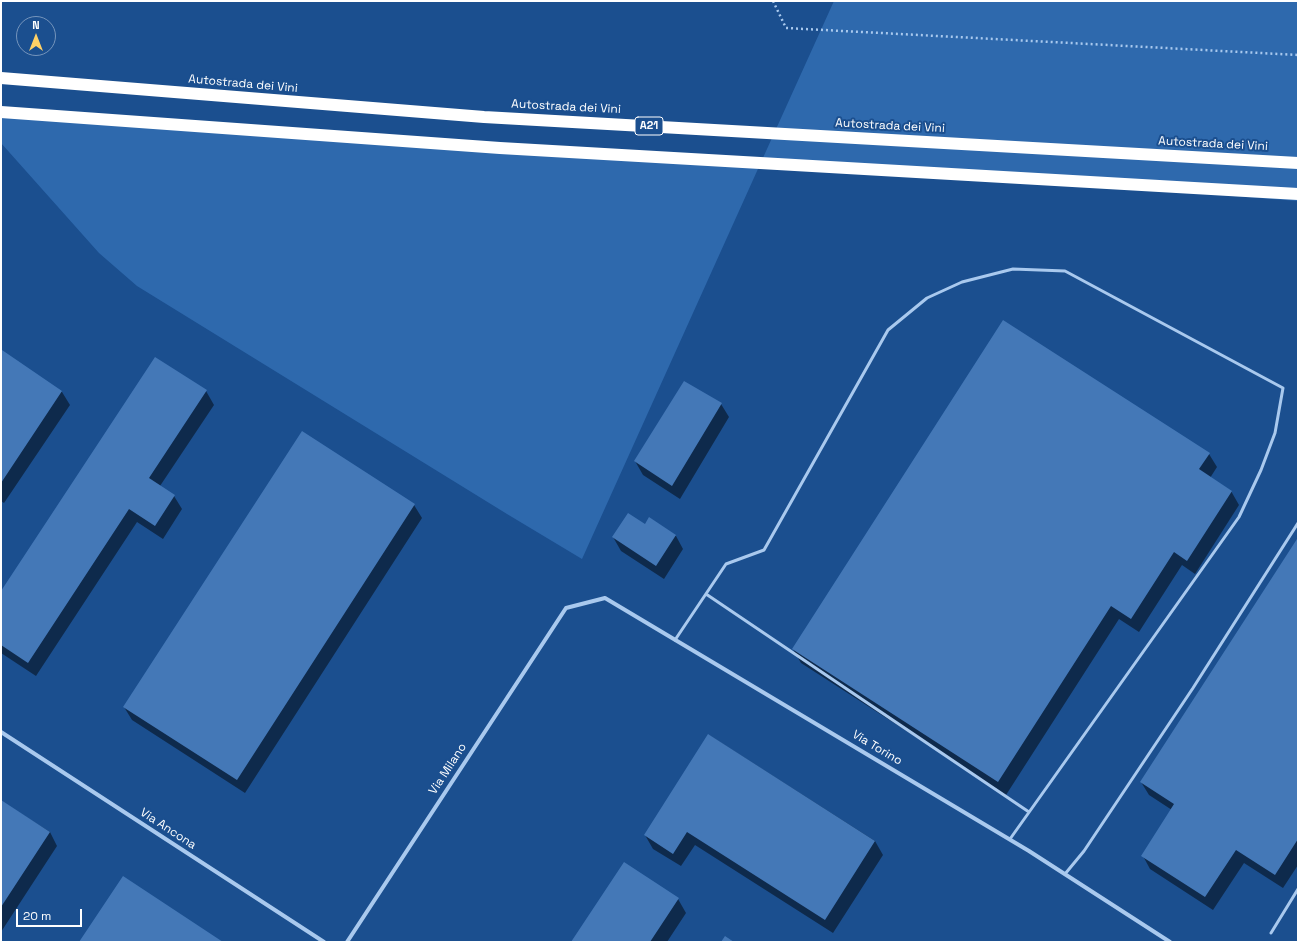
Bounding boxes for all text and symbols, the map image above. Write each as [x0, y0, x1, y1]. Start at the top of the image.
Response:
north arrow [16, 16, 56, 56]
text: N [32, 18, 40, 32]
street label: Autostrada dei Vini [188, 72, 298, 96]
street label: Autostrada dei Vini [511, 97, 621, 117]
street label: Autostrada dei Vini [835, 116, 945, 136]
road number: A21 [635, 117, 663, 135]
street label: Autostrada dei Vini [1158, 134, 1268, 154]
street label: Via Torino [849, 727, 905, 769]
street label: Via Milano [426, 741, 470, 797]
street label: Via Ancona [137, 806, 199, 852]
scale bar [18, 901, 84, 927]
text: 20 m [23, 908, 51, 924]

